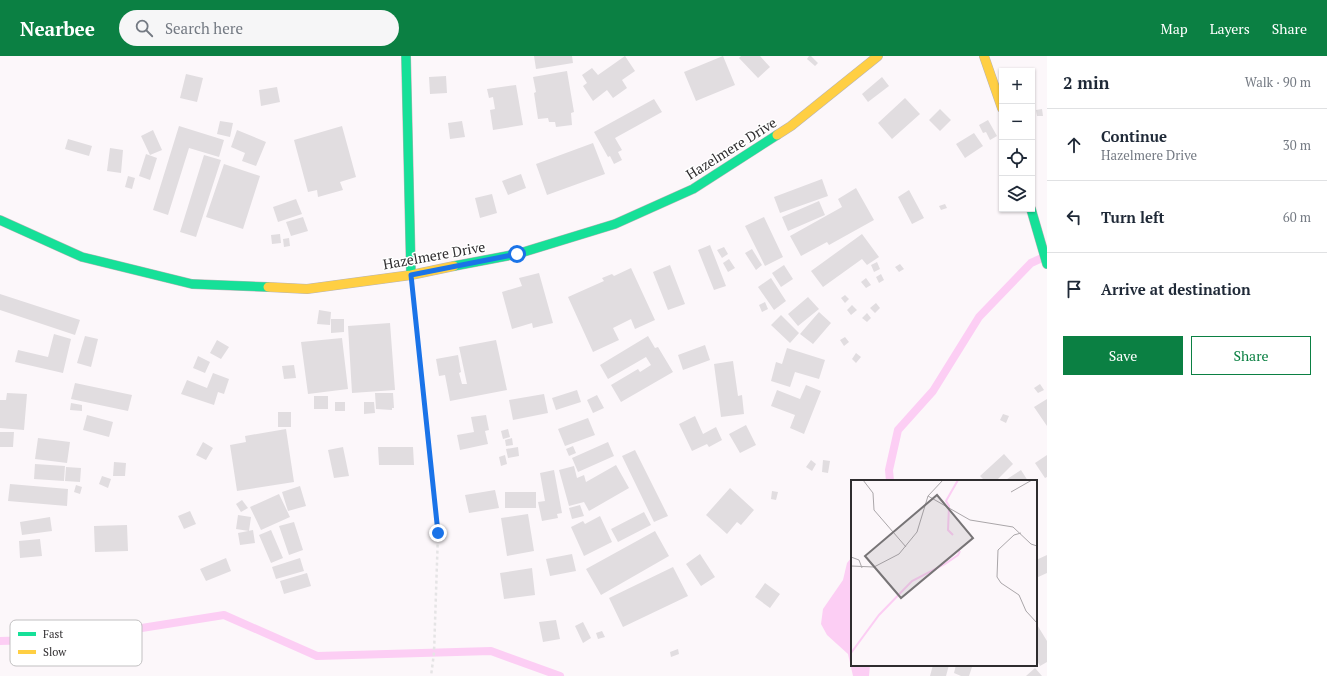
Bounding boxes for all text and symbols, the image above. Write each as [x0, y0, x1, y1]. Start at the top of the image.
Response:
search box [119, 10, 399, 46]
text: Nearbee [20, 16, 95, 41]
icon: search [133, 17, 155, 39]
text: Search here [165, 18, 243, 38]
text: Map [1161, 19, 1188, 38]
text: Layers [1210, 19, 1250, 38]
text: Share [1272, 19, 1307, 38]
map controls [999, 68, 1035, 212]
button: + [999, 68, 1035, 104]
text: 2 min [1063, 71, 1110, 94]
text: Walk · 90 m [1245, 73, 1311, 91]
button: − [999, 104, 1035, 140]
street label: Hazelmere Drive [682, 113, 780, 183]
text: Continue [1101, 126, 1167, 146]
icon: ahead [1063, 134, 1085, 156]
text: 30 m [1283, 136, 1311, 154]
button: locate [999, 140, 1035, 176]
text: Hazelmere Drive [1101, 146, 1197, 164]
button: layers [999, 176, 1035, 212]
icon: left [1063, 206, 1085, 228]
text: Turn left [1101, 207, 1165, 227]
text: 60 m [1283, 208, 1311, 226]
street label: Hazelmere Drive [381, 237, 487, 273]
route start [508, 245, 526, 263]
icon: arrive [1063, 278, 1085, 300]
text: Arrive at destination [1101, 279, 1251, 299]
button: Save [1063, 336, 1183, 375]
button: Share [1191, 336, 1311, 375]
inset map [851, 480, 1037, 666]
route end [429, 524, 447, 542]
legend [10, 620, 142, 666]
text: Fast [43, 627, 63, 641]
text: Slow [43, 645, 67, 659]

